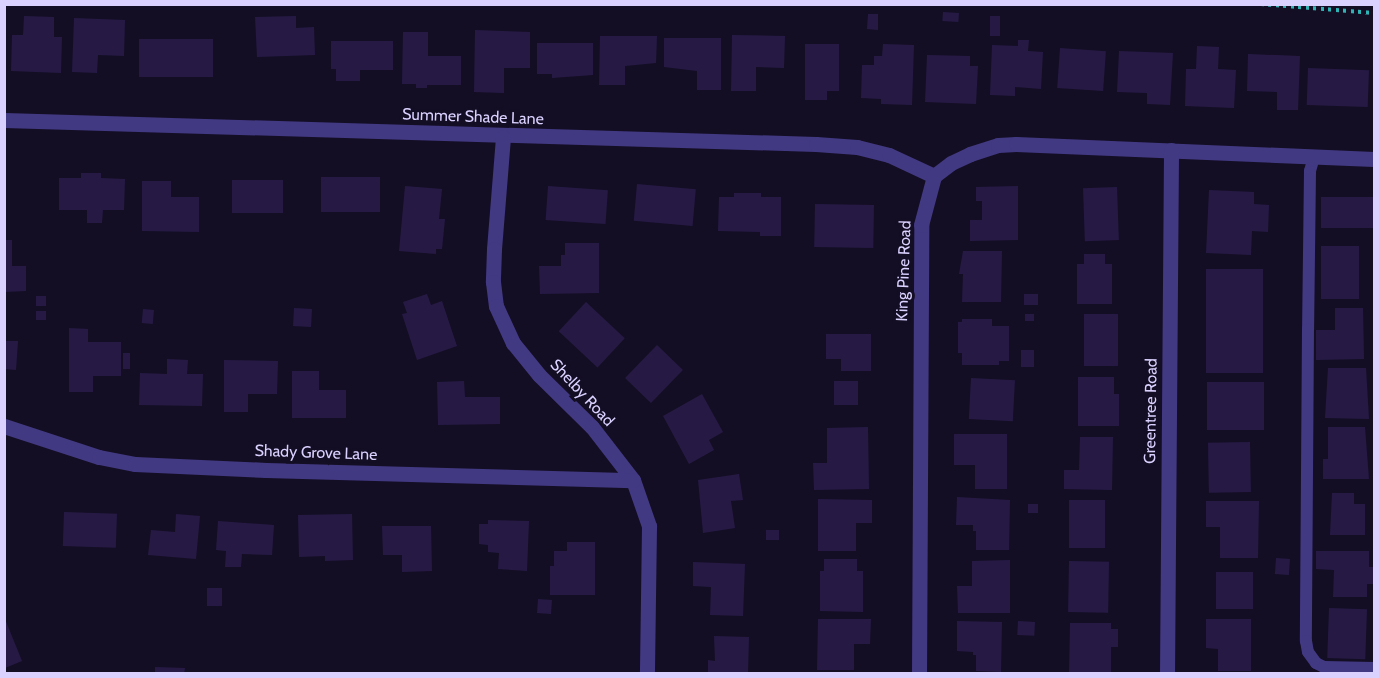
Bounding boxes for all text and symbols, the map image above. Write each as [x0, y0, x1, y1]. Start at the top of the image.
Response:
street label: Summer Shade Lane [402, 105, 544, 129]
street label: King Pine Road [893, 220, 915, 322]
street label: Shelby Road [546, 355, 618, 431]
street label: Greentree Road [1140, 358, 1162, 464]
street label: Shady Grove Lane [254, 441, 378, 465]

